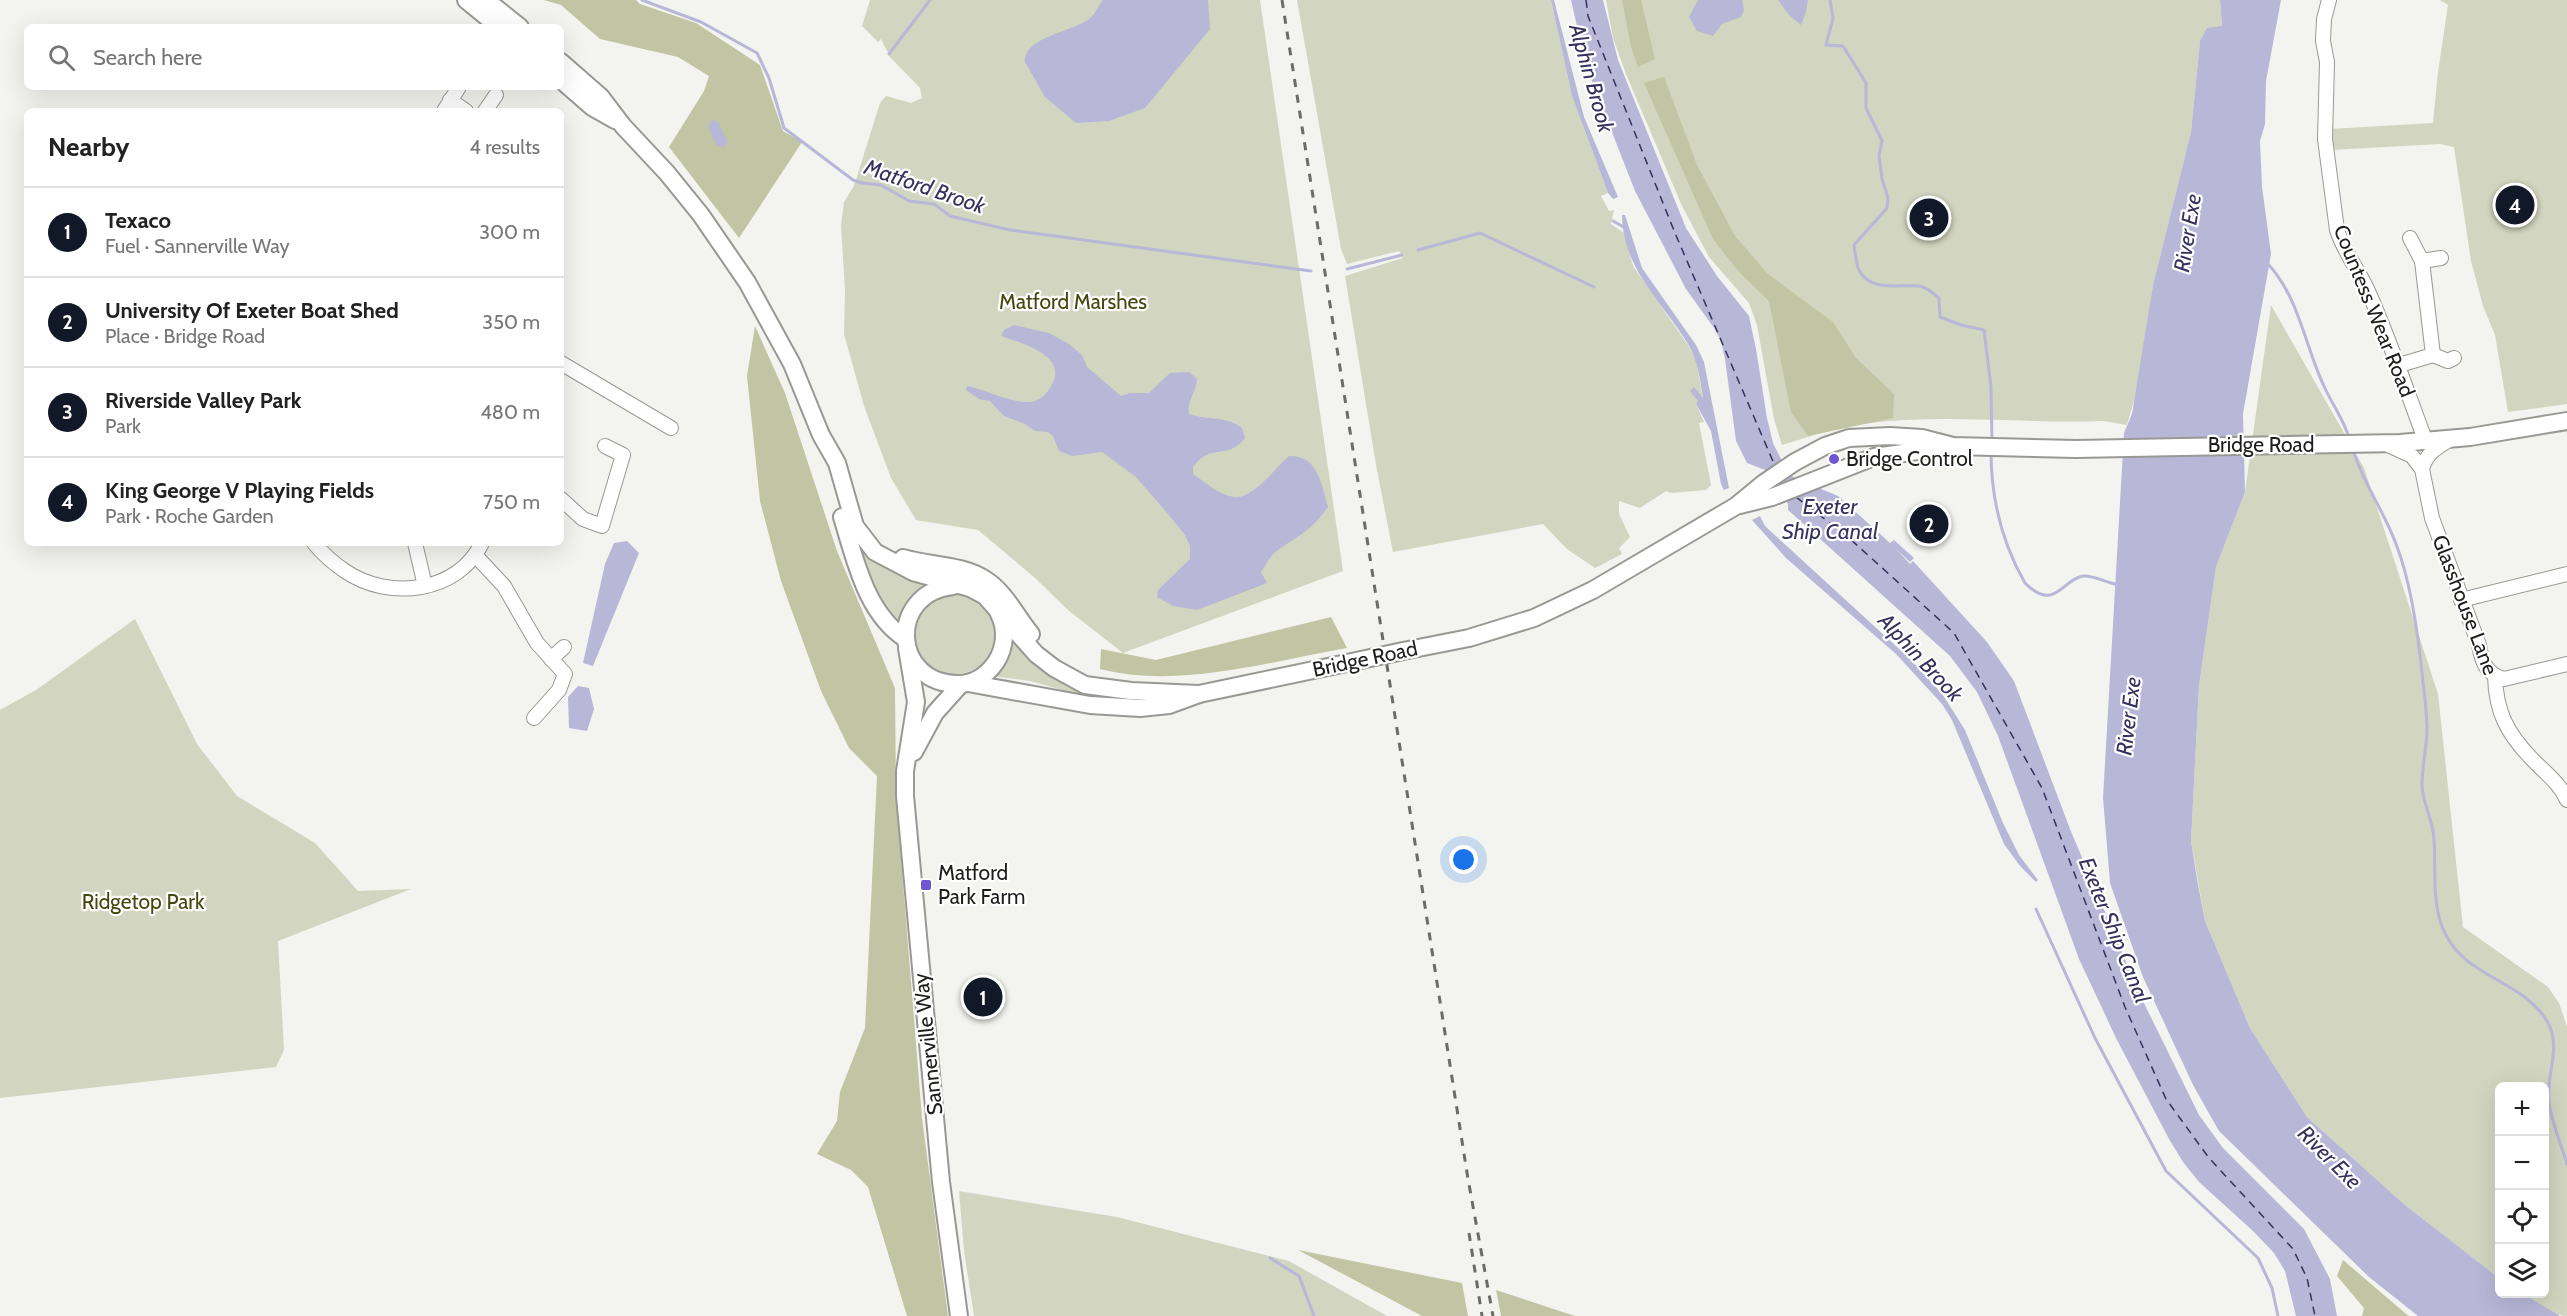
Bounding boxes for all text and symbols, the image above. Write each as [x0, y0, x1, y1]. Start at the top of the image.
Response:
water label: Alphin Brook [1563, 20, 1620, 136]
search box [24, 24, 564, 90]
icon: search [45, 41, 78, 74]
text: Search here [93, 44, 202, 71]
text: Nearby [48, 131, 129, 163]
text: 4 results [469, 135, 540, 159]
water label: Matford Brook [860, 153, 989, 220]
pin: 4 [2496, 182, 2534, 228]
water label: River Exe [2168, 192, 2207, 274]
pin: 3 [1910, 196, 1948, 240]
text: Texaco [105, 207, 171, 234]
text: 1 [64, 220, 71, 244]
text: 300 m [479, 220, 540, 244]
street label: Countess Wear Road [2329, 221, 2420, 401]
text: Fuel · Sannerville Way [105, 234, 290, 258]
park label: Matford Marshes [999, 289, 1147, 314]
text: University Of Exeter Boat Shed [105, 297, 399, 324]
text: 2 [62, 310, 73, 334]
text: 350 m [482, 310, 540, 334]
text: Place · Bridge Road [105, 324, 265, 348]
text: Riverside Valley Park [105, 387, 301, 414]
text: 3 [62, 400, 73, 424]
text: 480 m [480, 400, 540, 424]
text: Park [105, 414, 141, 438]
street label: Bridge Road [2208, 432, 2314, 457]
place label: Bridge Control [1846, 446, 1973, 471]
marker: Bridge Control [1827, 452, 1841, 466]
text: King George V Playing Fields [105, 477, 374, 504]
text: 4 [61, 490, 74, 514]
text: 750 m [483, 490, 540, 514]
water label: Exeter Ship Canal [1782, 493, 1879, 545]
pin: 2 [1910, 502, 1948, 546]
text: Park · Roche Garden [105, 504, 274, 528]
street label: Glasshouse Lane [2427, 531, 2504, 678]
water label: Alphin Brook [1872, 607, 1969, 708]
street label: Bridge Road [1310, 635, 1420, 682]
water label: River Exe [2110, 675, 2147, 757]
your location [1449, 845, 1478, 874]
water label: Exeter Ship Canal [2073, 853, 2156, 1008]
place label: Matford Park Farm [938, 860, 1026, 909]
marker: Matford Park Farm [919, 878, 933, 892]
park label: Ridgetop Park [82, 889, 205, 914]
street label: Sannerville Way [908, 971, 947, 1116]
pin: 1 [964, 974, 1002, 1020]
map controls [2495, 1082, 2549, 1298]
button: + [2495, 1082, 2549, 1136]
water label: River Exe [2292, 1120, 2367, 1195]
button: − [2495, 1136, 2549, 1190]
button: locate [2495, 1190, 2549, 1244]
button: layers [2495, 1244, 2549, 1298]

